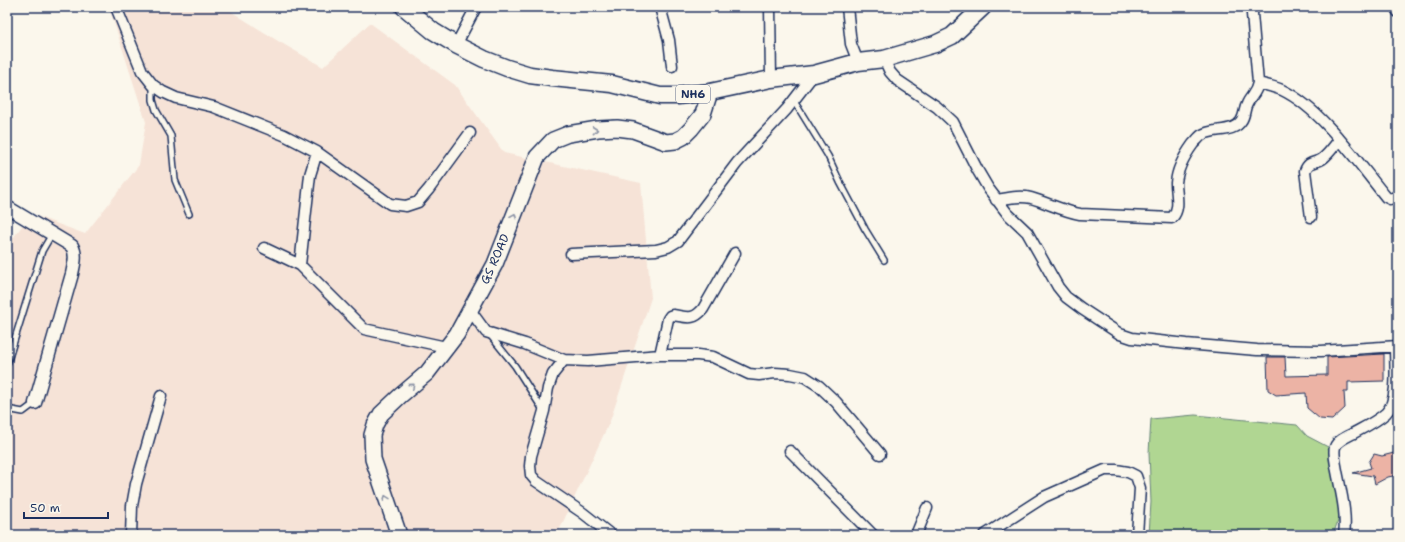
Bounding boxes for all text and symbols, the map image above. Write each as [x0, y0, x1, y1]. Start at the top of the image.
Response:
road number: NH6 [676, 85, 710, 103]
one-way arrow [592, 126, 598, 135]
one-way arrow [509, 213, 517, 221]
street label: GS ROAD [477, 231, 513, 287]
one-way arrow [407, 383, 415, 390]
scale bar [24, 494, 108, 520]
one-way arrow [383, 495, 391, 502]
text: 50 m [30, 500, 60, 516]

